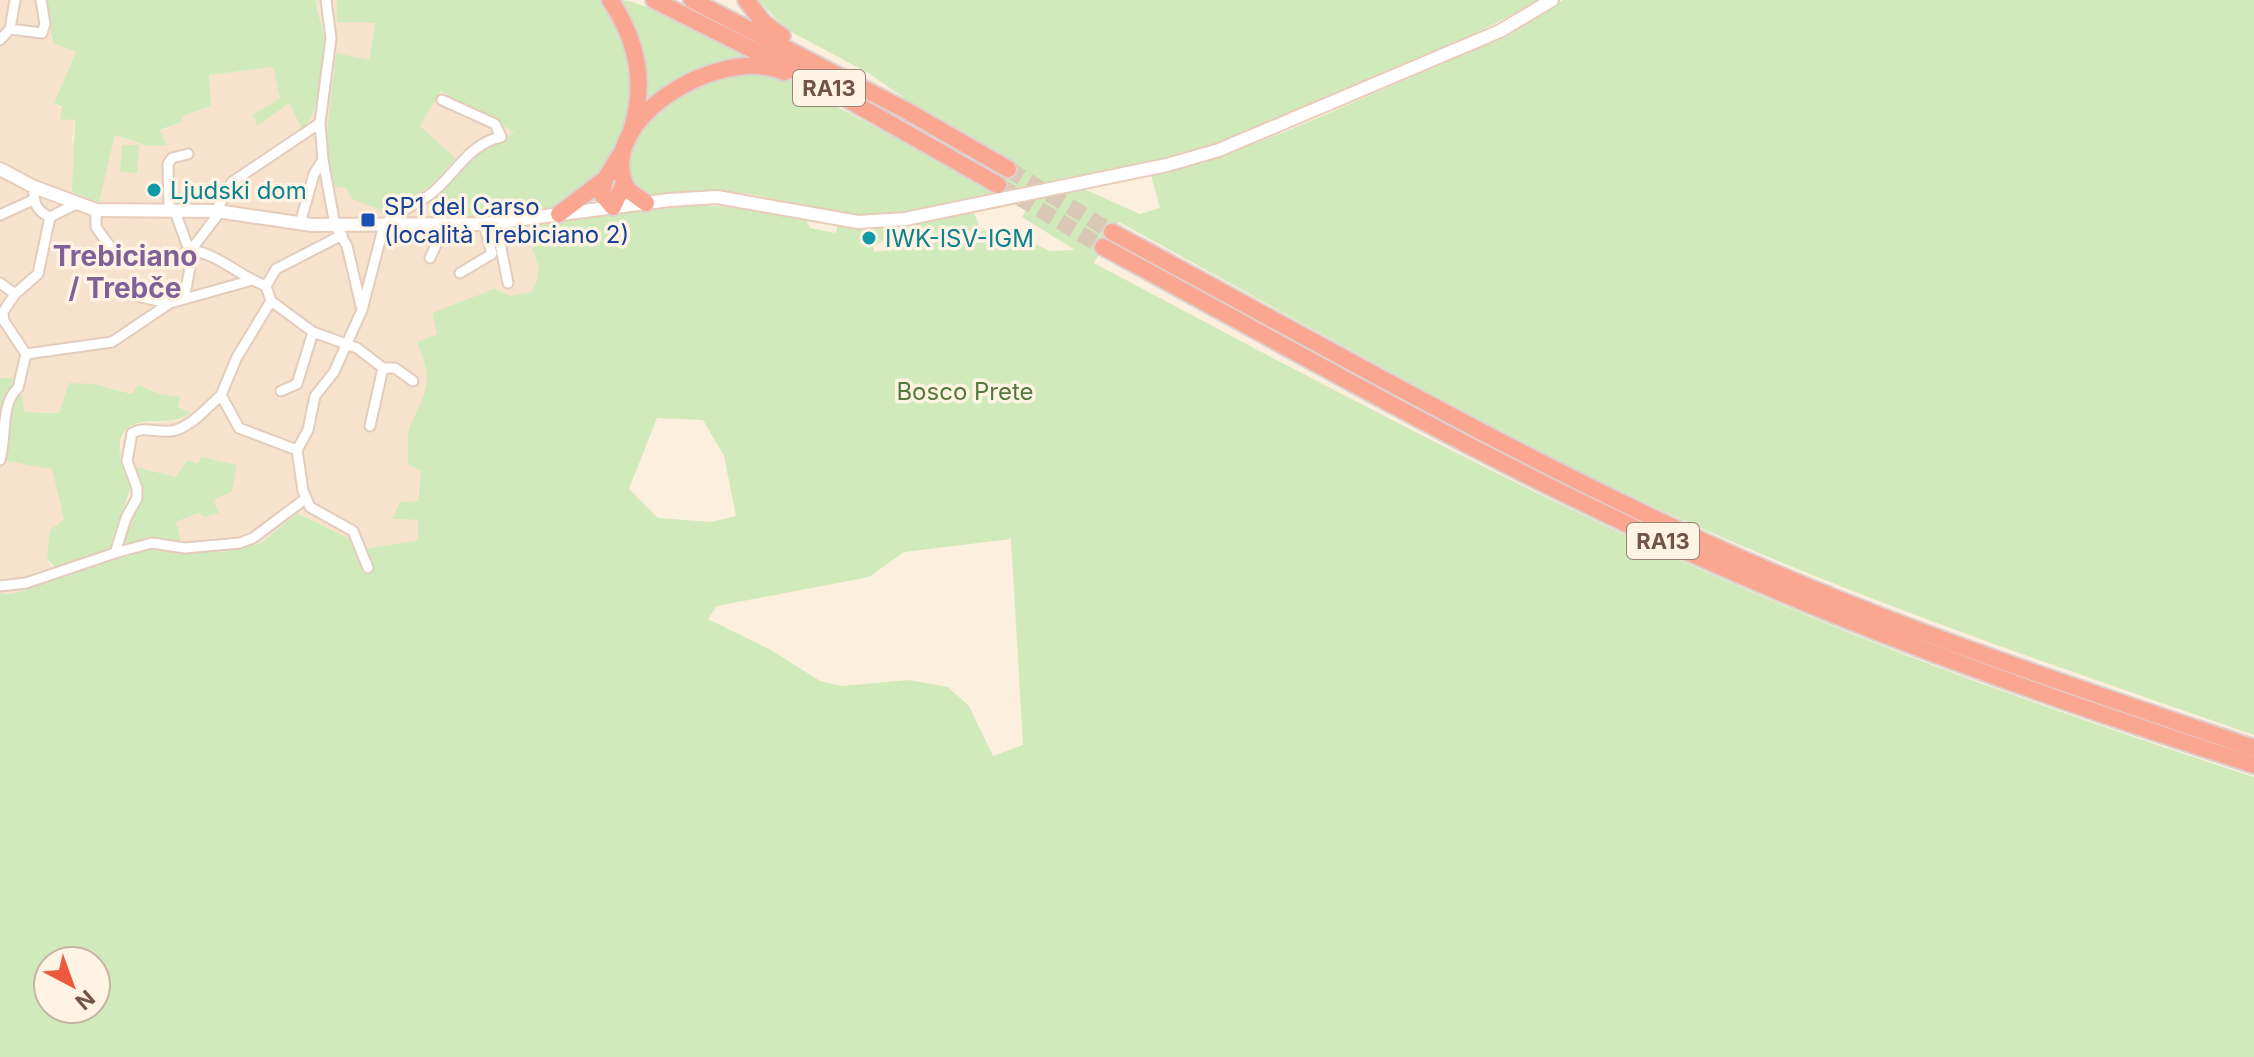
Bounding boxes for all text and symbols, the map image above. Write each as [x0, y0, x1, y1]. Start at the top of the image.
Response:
road number: RA13 [793, 70, 865, 106]
place label: Ljudski dom [170, 176, 307, 205]
marker: Ljudski dom [145, 181, 163, 199]
place label: SP1 del Carso (località Trebiciano 2) [384, 192, 629, 249]
marker: SP1 del Carso (località Trebiciano 2) [359, 211, 377, 229]
place label: IWK-ISV-IGM [885, 224, 1034, 253]
marker: IWK-ISV-IGM [860, 229, 878, 247]
district label: Trebiciano / Trebče [53, 239, 197, 305]
park label: Bosco Prete [896, 377, 1034, 406]
road number: RA13 [1627, 523, 1699, 559]
north arrow [32, 945, 112, 1025]
text: N [70, 985, 100, 1015]

